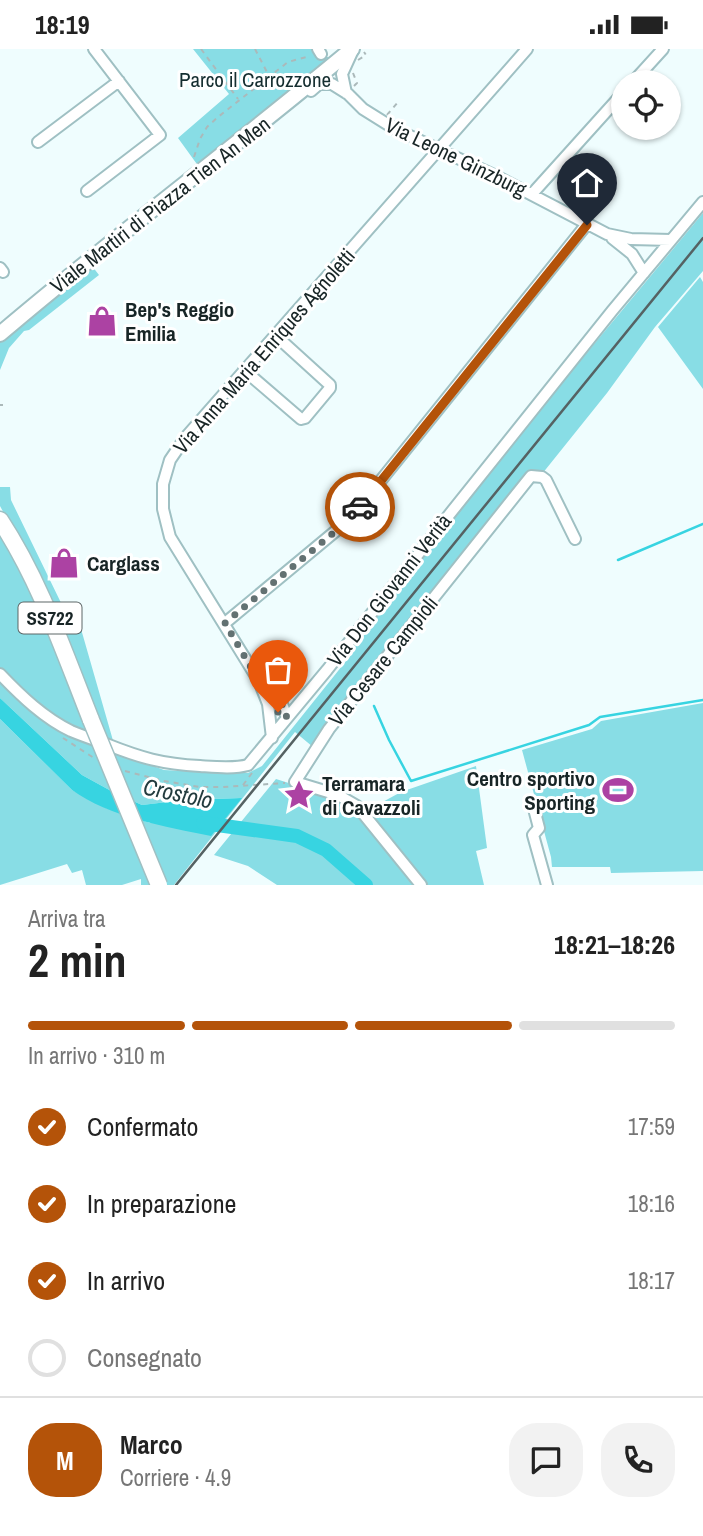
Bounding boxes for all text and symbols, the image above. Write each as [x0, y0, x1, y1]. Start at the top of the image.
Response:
text: 18:19 [35, 7, 90, 42]
park label: Parco il Carrozzone [179, 65, 331, 94]
map controls [611, 70, 681, 140]
button: locate [611, 70, 681, 140]
street label: Viale Martiri di Piazza Tien An Men [44, 110, 276, 300]
street label: Via Leone Ginzburg [380, 110, 532, 204]
pin [557, 153, 617, 225]
icon: home [568, 164, 606, 202]
street label: Via Anna Maria Enriques Agnoletti [166, 242, 362, 460]
place label: Bep's Reggio Emilia [125, 295, 234, 348]
shop icon: Bep's Reggio Emilia [85, 304, 119, 338]
courier [325, 472, 395, 542]
icon: car [341, 488, 379, 526]
street label: Via Don Giovanni Verità [320, 507, 458, 672]
shop icon: Carglass [47, 546, 81, 580]
place label: Carglass [87, 549, 160, 578]
street label: Via Cesare Campioli [322, 590, 444, 732]
road number: SS722 [19, 603, 82, 633]
pin [248, 640, 308, 712]
icon: bag [259, 651, 297, 689]
place label: Centro sportivo Sporting [467, 764, 595, 817]
place label: Terramara di Cavazzoli [322, 769, 421, 822]
water label: Crostolo [140, 771, 216, 815]
sports icon: Centro sportivo Sporting [601, 773, 635, 807]
place icon: Terramara di Cavazzoli [282, 778, 316, 812]
text: Arriva tra [28, 903, 106, 934]
text: 18:21–18:26 [554, 927, 675, 962]
text: 2 min [28, 929, 127, 991]
text: In arrivo · 310 m [28, 1040, 165, 1071]
icon: check [28, 1108, 66, 1146]
text: Confermato [87, 1109, 198, 1144]
text: 17:59 [628, 1111, 675, 1142]
icon: check [28, 1185, 66, 1223]
text: In preparazione [87, 1186, 236, 1221]
text: 18:16 [628, 1188, 675, 1219]
icon: check [28, 1262, 66, 1300]
text: In arrivo [87, 1263, 165, 1298]
text: 18:17 [628, 1265, 675, 1296]
text: Consegnato [87, 1340, 202, 1375]
button: chat [509, 1423, 583, 1497]
button: phone [601, 1423, 675, 1497]
text: Marco [120, 1427, 183, 1462]
text: M [56, 1443, 74, 1478]
text: Corriere · 4.9 [120, 1462, 231, 1493]

